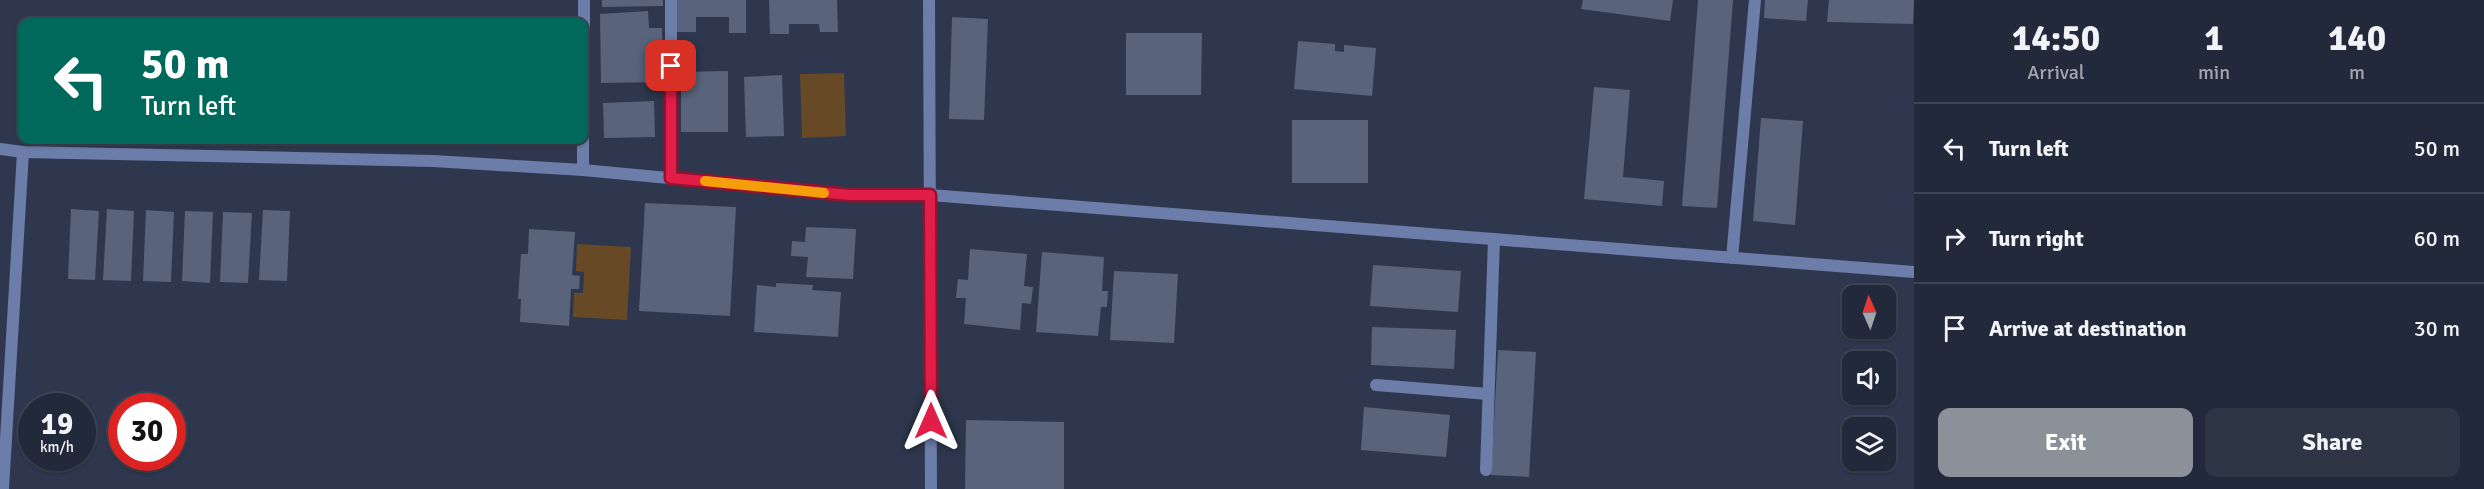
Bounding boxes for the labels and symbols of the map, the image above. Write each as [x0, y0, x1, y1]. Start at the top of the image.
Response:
pin [645, 40, 696, 91]
north arrow [1842, 285, 1896, 339]
position arrow [899, 389, 963, 453]
speed limit sign: 30 [108, 393, 186, 471]

